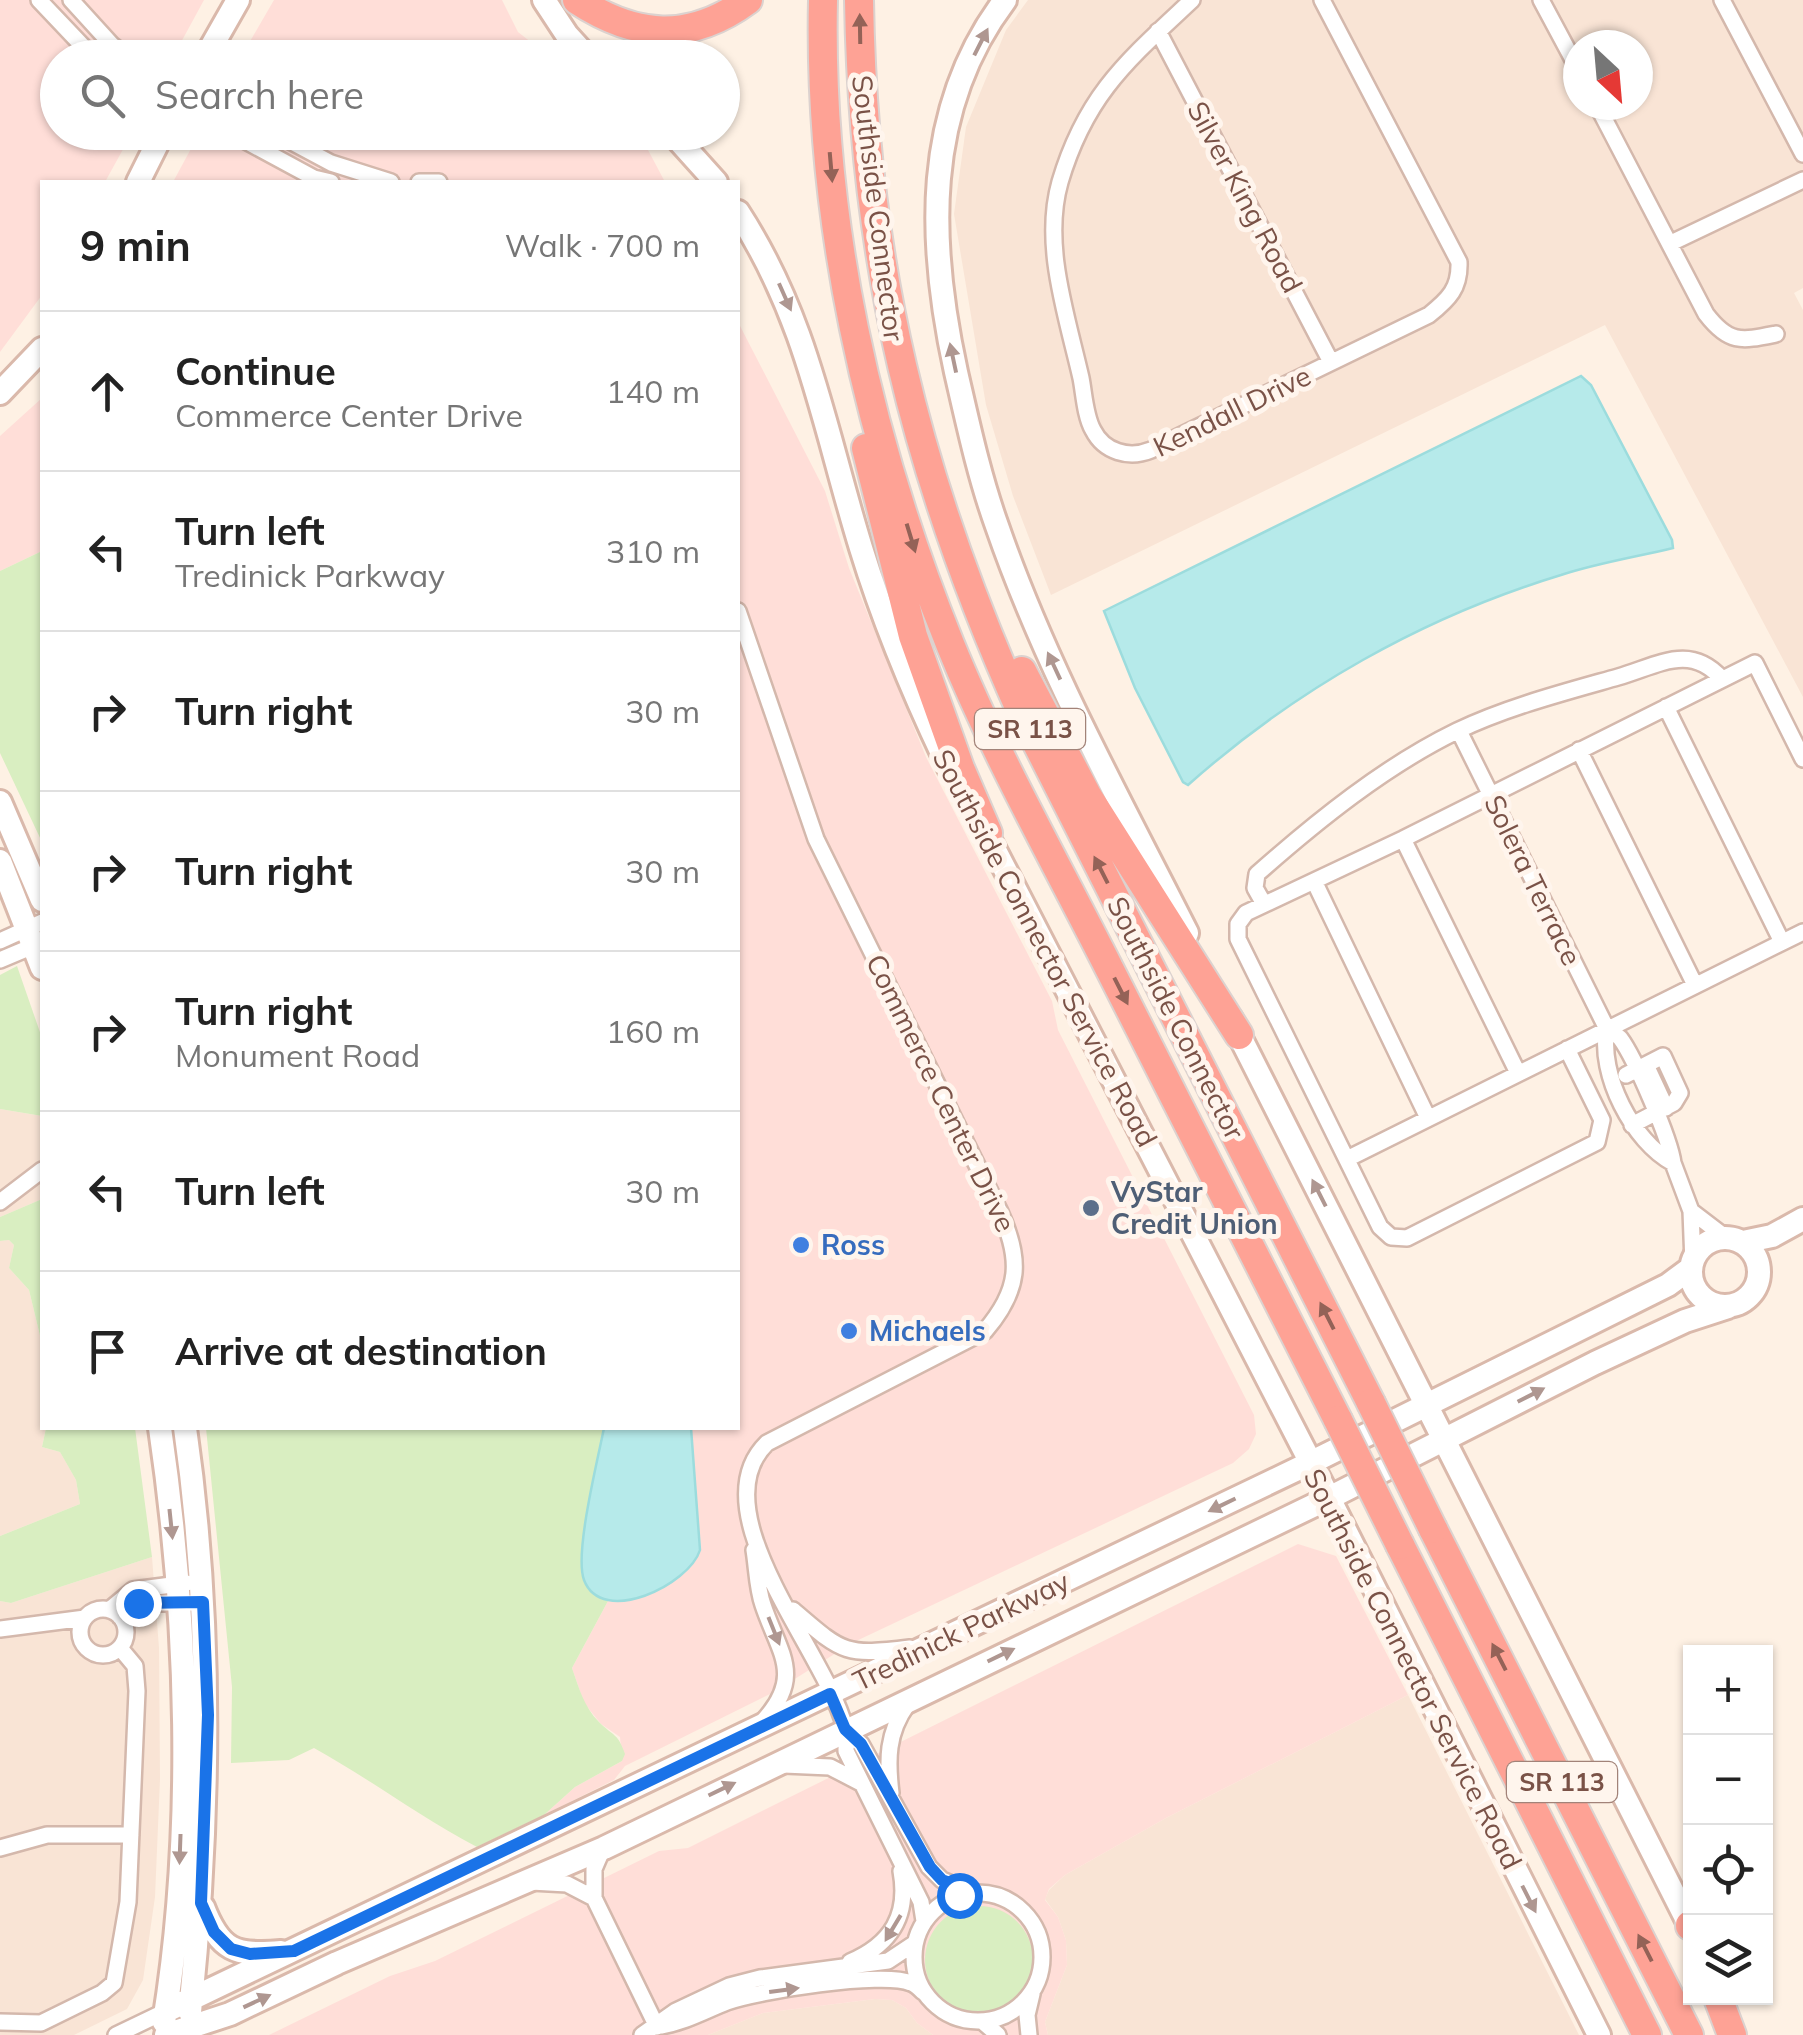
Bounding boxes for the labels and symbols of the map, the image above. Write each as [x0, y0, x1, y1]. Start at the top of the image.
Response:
one-way arrow [851, 12, 867, 44]
one-way arrow [972, 27, 989, 56]
north arrow [1563, 30, 1653, 120]
street label: Southside Connector [845, 73, 912, 344]
street label: Silver King Road [1180, 95, 1311, 298]
one-way arrow [823, 152, 839, 184]
one-way arrow [777, 282, 793, 312]
one-way arrow [945, 342, 960, 373]
street label: Kendall Drive [1147, 357, 1316, 464]
one-way arrow [904, 523, 919, 553]
one-way arrow [1046, 651, 1063, 680]
road number: SR 113 [975, 709, 1085, 749]
street label: Southside Connector Service Road [926, 743, 1165, 1152]
street label: Solera Terrace [1477, 789, 1590, 971]
one-way arrow [1093, 856, 1110, 885]
street label: Southside Connector [1100, 891, 1253, 1146]
street label: Commerce Center Drive [859, 948, 1024, 1237]
one-way arrow [1112, 976, 1129, 1005]
place label: VyStar Credit Union [1110, 1174, 1278, 1241]
one-way arrow [1311, 1179, 1328, 1208]
marker: VyStar Credit Union [1080, 1197, 1102, 1219]
place label: Ross [821, 1227, 885, 1262]
marker: Ross [790, 1234, 812, 1256]
one-way arrow [1319, 1302, 1336, 1331]
place label: Michaels [869, 1313, 986, 1348]
marker: Michaels [838, 1320, 860, 1342]
one-way arrow [1516, 1387, 1545, 1404]
street label: Southside Connector Service Road [1297, 1463, 1530, 1875]
one-way arrow [1208, 1497, 1237, 1514]
one-way arrow [163, 1509, 179, 1541]
street label: Tredinick Parkway [847, 1563, 1075, 1698]
route end [116, 1581, 162, 1627]
one-way arrow [766, 1616, 782, 1646]
one-way arrow [1491, 1643, 1508, 1672]
one-way arrow [987, 1646, 1016, 1663]
road number: SR 113 [1507, 1762, 1617, 1802]
one-way arrow [708, 1781, 737, 1798]
one-way arrow [171, 1833, 187, 1865]
route start [937, 1873, 983, 1919]
one-way arrow [1520, 1884, 1537, 1913]
one-way arrow [884, 1914, 902, 1942]
one-way arrow [1637, 1933, 1654, 1962]
one-way arrow [769, 1981, 800, 1997]
one-way arrow [243, 1993, 272, 2010]

